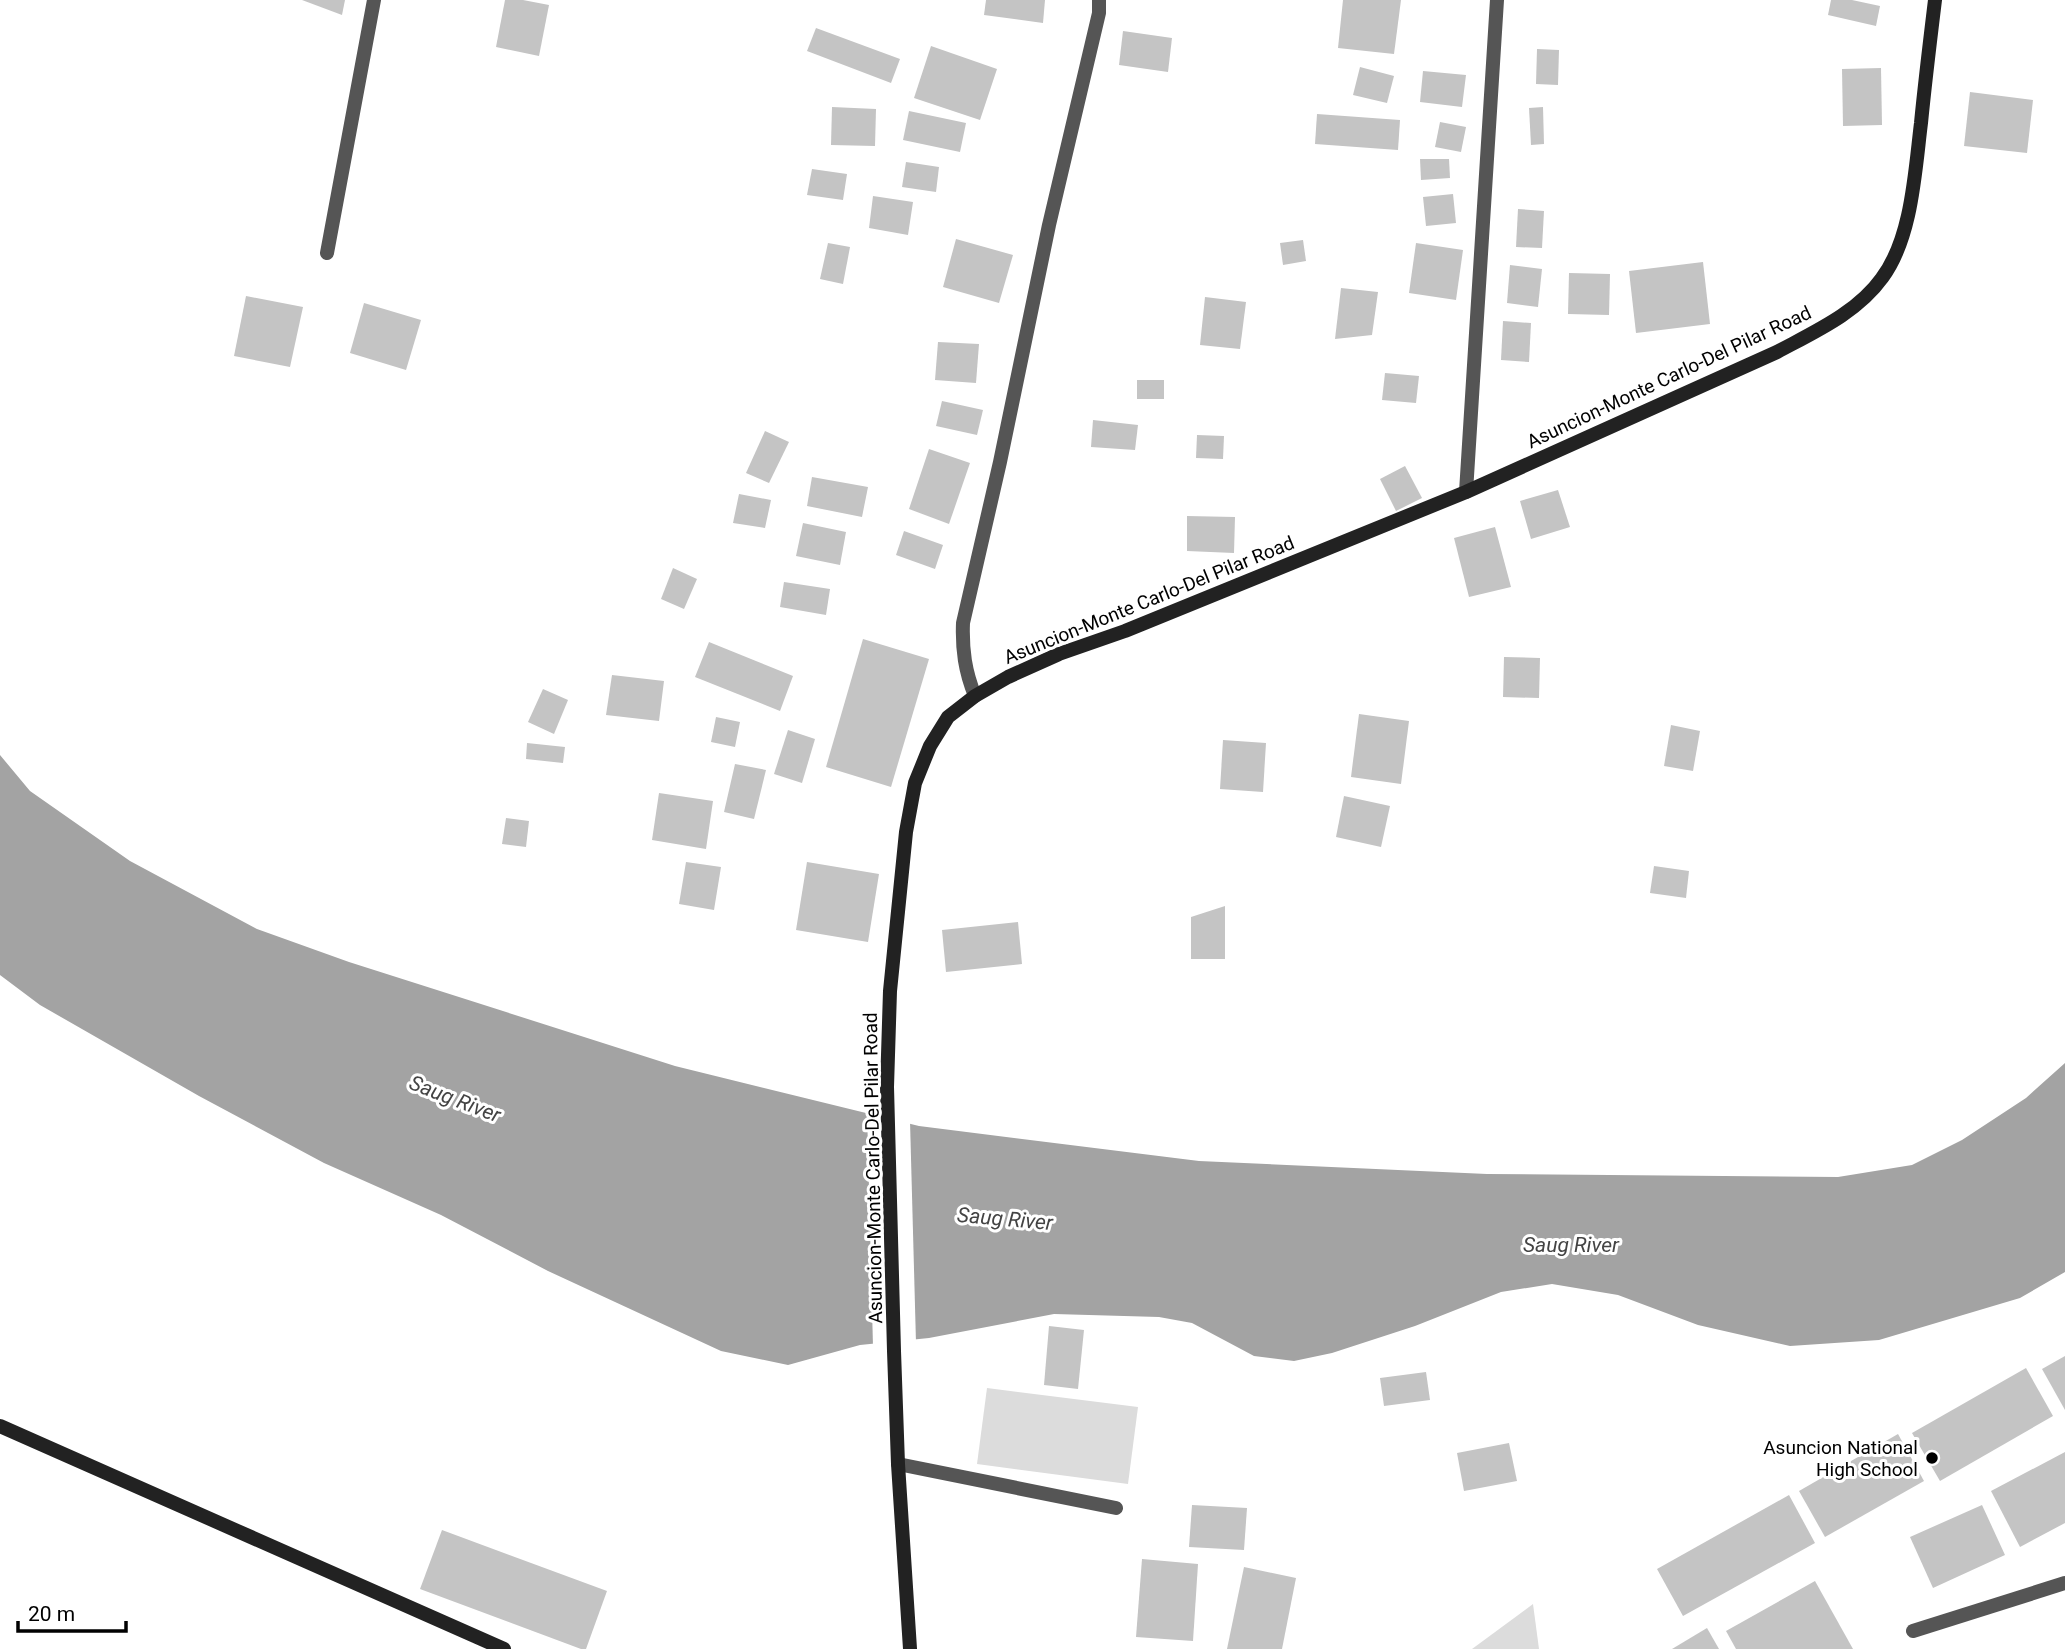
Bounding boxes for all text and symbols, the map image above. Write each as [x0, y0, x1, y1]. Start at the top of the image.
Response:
street label: Asuncion-Monte Carlo-Del Pilar Road [1523, 301, 1815, 453]
street label: Asuncion-Monte Carlo-Del Pilar Road [1000, 531, 1298, 669]
street label: Asuncion-Monte Carlo-Del Pilar Road [859, 1012, 887, 1324]
water label: Saug River [406, 1071, 505, 1128]
water label: Saug River [956, 1203, 1055, 1235]
water label: Saug River [1523, 1233, 1620, 1257]
place label: Asuncion National High School [1763, 1436, 1918, 1481]
marker: Asuncion National High School [1924, 1450, 1940, 1466]
scale bar [18, 1590, 126, 1634]
text: 20 m [28, 1602, 75, 1626]

